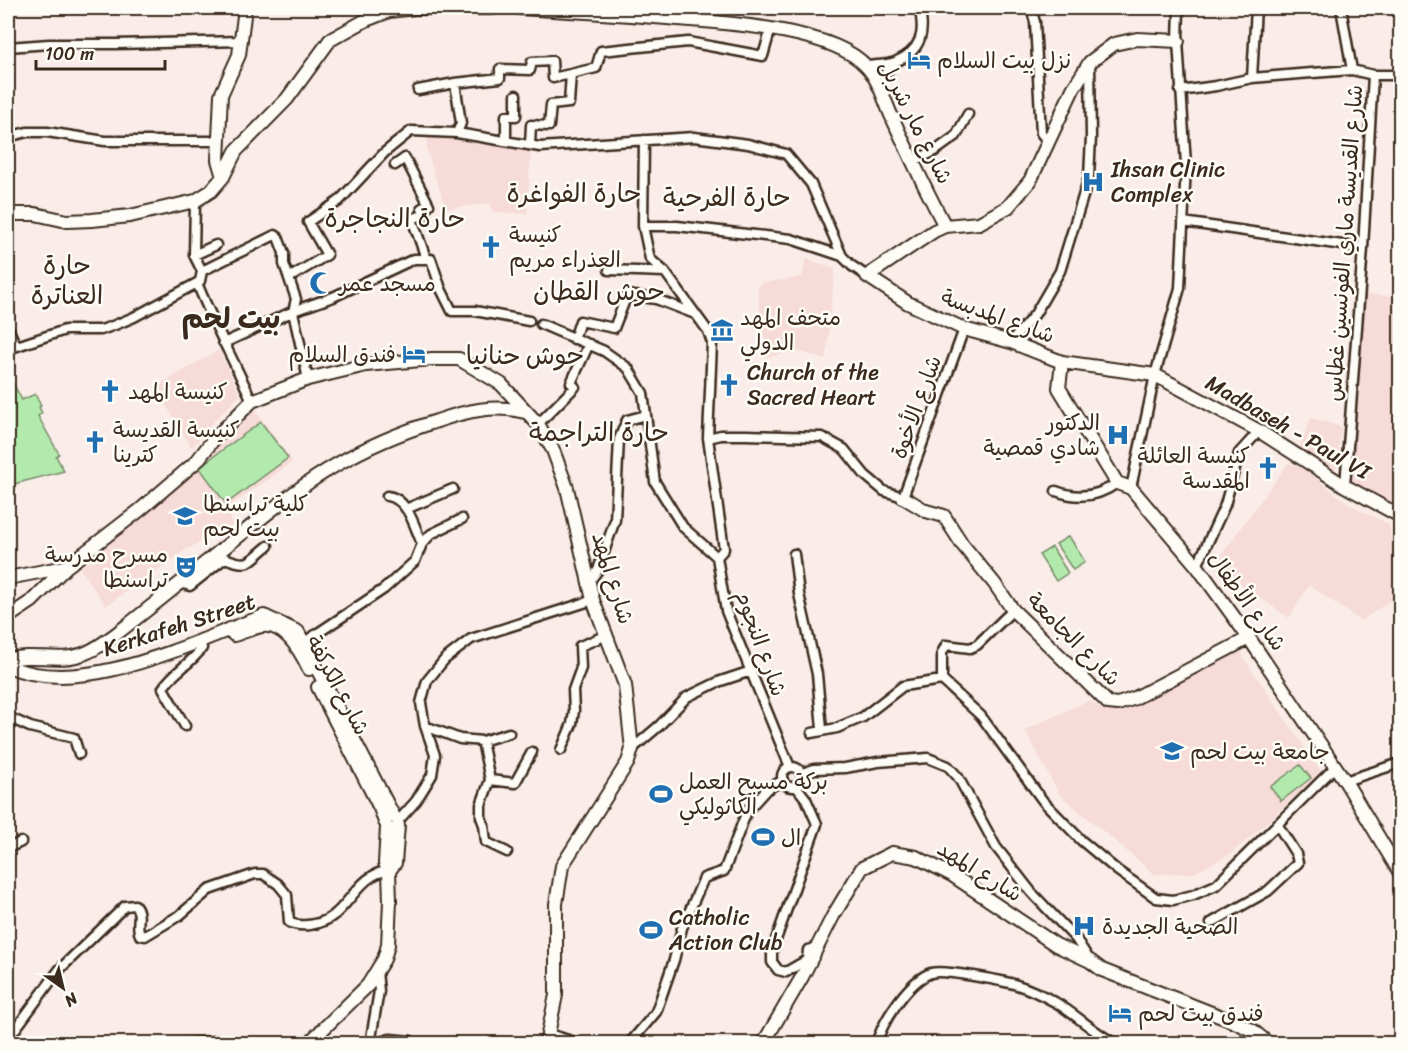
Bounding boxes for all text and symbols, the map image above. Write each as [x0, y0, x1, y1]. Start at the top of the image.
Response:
scale bar [36, 33, 165, 71]
text: 100 m [45, 38, 94, 70]
place label: نزل بيت السلام [937, 41, 1071, 80]
hotel icon: نزل بيت السلام [906, 47, 932, 73]
street label: شارع مار شربل [868, 53, 964, 191]
street label: شارع القديسة ماري الفونسين غطاس [1313, 83, 1375, 403]
place label: Ihsan Clinic Complex [1110, 150, 1225, 214]
hospital icon: Ihsan Clinic Complex [1080, 169, 1106, 195]
district label: حارة الفواغرة [507, 170, 641, 216]
district label: حارة الفرحية [663, 174, 791, 220]
district label: حارة النجاجرة [325, 195, 465, 241]
place label: كنيسة العذراء مريم [509, 215, 621, 279]
church icon: كنيسة العذراء مريم [478, 234, 504, 260]
district label: حارة العناترة [31, 242, 103, 318]
place label: مسجد عمر [337, 264, 436, 303]
district label: حوش القطان [533, 268, 665, 314]
mosque icon: مسجد عمر [308, 270, 334, 296]
street label: شارع المدبسة [935, 277, 1061, 355]
district label: بيت لحم [182, 294, 280, 343]
place label: متحف المهد الدولي [740, 298, 841, 362]
museum icon: متحف المهد الدولي [709, 317, 735, 343]
district label: حوش حنانيا [466, 332, 584, 378]
place label: فندق السلام [289, 335, 396, 374]
hotel icon: فندق السلام [401, 341, 427, 367]
street label: شارع الأخوة [879, 350, 953, 464]
place label: Church of the Sacred Heart [747, 353, 879, 417]
street label: Madbaseh - Paul VI [1198, 364, 1379, 491]
place label: كنيسة المهد [128, 372, 228, 411]
church icon: Church of the Sacred Heart [716, 372, 742, 398]
church icon: كنيسة المهد [97, 378, 123, 404]
place label: الدكتور شادي قمصية [983, 403, 1100, 467]
district label: حارة التراجمة [529, 409, 669, 455]
place label: كنيسة القديسة كترينا [113, 410, 240, 474]
hospital icon: الدكتور شادي قمصية [1105, 422, 1131, 448]
church icon: كنيسة القديسة كترينا [82, 429, 108, 455]
place label: كنيسة العائلة المقدسة [1138, 436, 1250, 500]
church icon: كنيسة العائلة المقدسة [1255, 455, 1281, 481]
place label: كلية تراسنطا بيت لحم [203, 484, 308, 548]
school or university icon: كلية تراسنطا بيت لحم [172, 503, 198, 529]
street label: شارع المهد [581, 527, 645, 629]
place label: مسرح مدرسة تراسنطا [45, 535, 169, 599]
street label: شارع الأطفال [1197, 542, 1297, 660]
theatre icon: مسرح مدرسة تراسنطا [173, 554, 199, 580]
street label: Kerkafeh Street [98, 582, 261, 668]
street label: شارع الجامعة [1017, 582, 1131, 696]
street label: شارع النجوم [724, 584, 798, 702]
street label: شارع الكركفة [295, 627, 381, 743]
place label: جامعة بيت لحم [1190, 732, 1330, 771]
school or university icon: جامعة بيت لحم [1159, 738, 1185, 764]
place label: بركة مسبح العمل الكاثوليكي [679, 762, 828, 826]
sports icon: بركة مسبح العمل الكاثوليكي [648, 781, 674, 807]
place label: ال [781, 818, 801, 857]
sports icon: ال [750, 824, 776, 850]
street label: شارع المهد [929, 829, 1031, 913]
place label: Catholic Action Club [668, 898, 783, 962]
place label: الصحية الجديدة [1102, 907, 1238, 946]
hospital icon: الصحية الجديدة [1071, 913, 1097, 939]
sports icon: Catholic Action Club [638, 917, 664, 943]
north arrow [33, 958, 93, 1018]
text: N [58, 984, 85, 1016]
place label: فندق بيت لحم [1138, 994, 1264, 1033]
hotel icon: فندق بيت لحم [1107, 1000, 1133, 1026]

